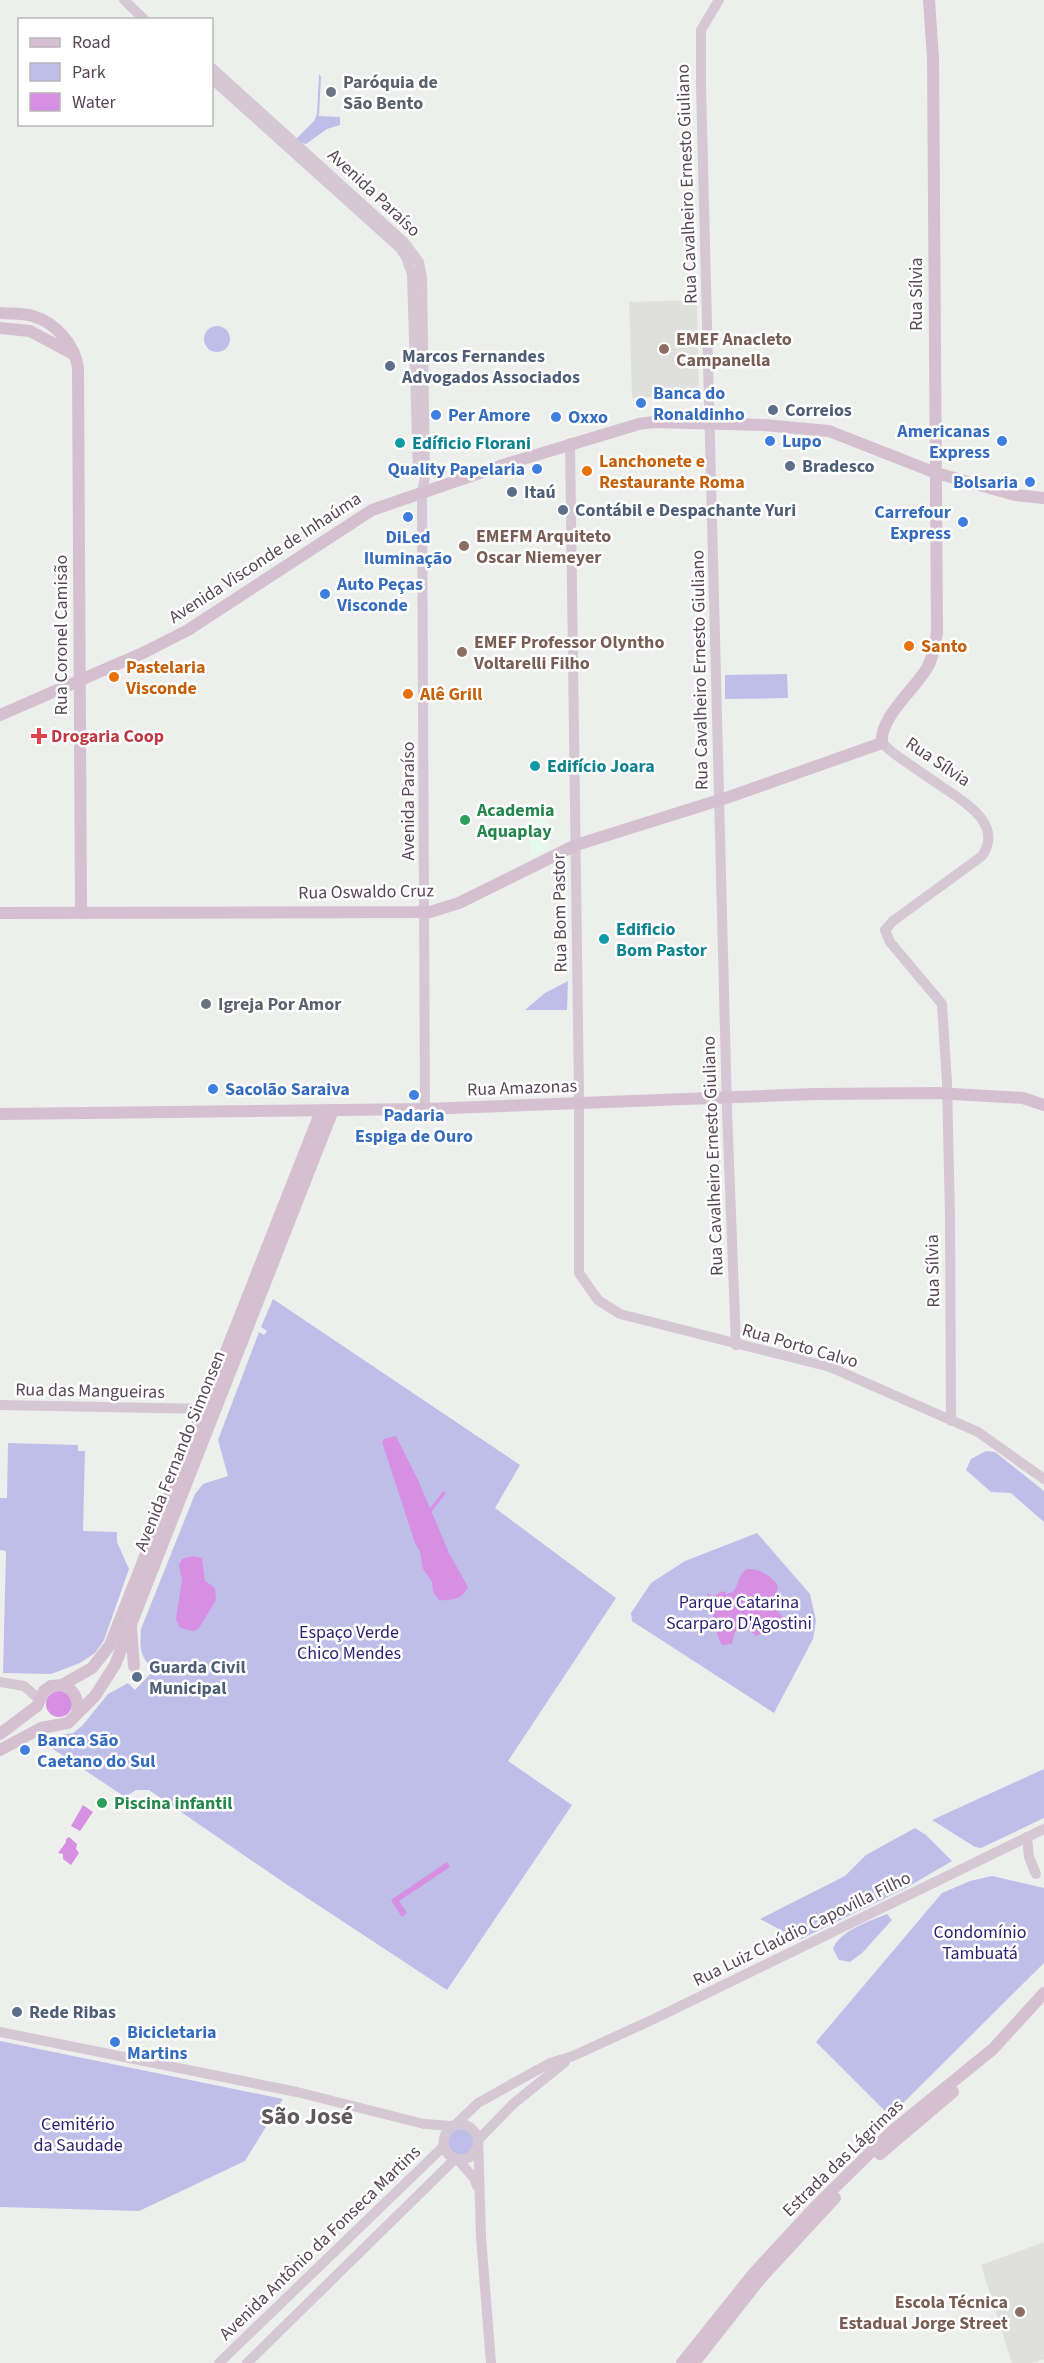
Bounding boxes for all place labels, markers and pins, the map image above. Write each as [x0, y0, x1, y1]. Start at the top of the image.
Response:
place label: Paróquia de São Bento [343, 70, 438, 116]
marker: Paróquia de São Bento [324, 85, 338, 99]
place label: EMEF Anacleto Campanella [676, 327, 792, 373]
marker: EMEF Anacleto Campanella [657, 342, 671, 356]
place label: Marcos Fernandes Advogados Associados [401, 344, 580, 390]
marker: Marcos Fernandes Advogados Associados [383, 359, 397, 373]
place label: Banca do Ronaldinho [653, 381, 745, 427]
marker: Banca do Ronaldinho [634, 396, 648, 410]
place label: Correios [785, 398, 852, 423]
place label: Per Amore [448, 403, 530, 428]
marker: Correios [766, 403, 780, 417]
place label: Oxxo [568, 405, 608, 430]
marker: Per Amore [429, 408, 443, 422]
marker: Oxxo [549, 410, 563, 424]
place label: Americanas Express [896, 419, 990, 465]
place label: Lupo [782, 429, 822, 454]
place label: Edíficio Florani [412, 431, 531, 456]
marker: Lupo [763, 434, 777, 448]
marker: Americanas Express [995, 434, 1009, 448]
marker: Edíficio Florani [393, 436, 407, 450]
place label: Lanchonete e Restaurante Roma [599, 449, 745, 495]
place label: Bradesco [802, 454, 875, 479]
place label: Quality Papelaria [387, 457, 525, 482]
marker: Bradesco [783, 459, 797, 473]
marker: Quality Papelaria [530, 462, 544, 476]
marker: Lanchonete e Restaurante Roma [580, 464, 594, 478]
place label: Bolsaria [953, 470, 1018, 495]
marker: Bolsaria [1023, 475, 1037, 489]
place label: Itaú [524, 480, 556, 505]
marker: Itaú [505, 485, 519, 499]
place label: Contábil e Despachante Yuri [575, 498, 796, 523]
place label: Carrefour Express [874, 500, 952, 546]
marker: Contábil e Despachante Yuri [556, 503, 570, 517]
marker: DiLed Iluminação [401, 510, 415, 524]
marker: Carrefour Express [956, 515, 970, 529]
place label: EMEFM Arquiteto Oscar Niemeyer [476, 524, 611, 570]
place label: DiLed Iluminação [364, 525, 452, 571]
marker: EMEFM Arquiteto Oscar Niemeyer [457, 539, 471, 553]
place label: Auto Peças Visconde [336, 572, 423, 618]
marker: Auto Peças Visconde [318, 587, 332, 601]
place label: EMEF Professor Olyntho Voltarelli Filho [473, 630, 664, 676]
place label: Santo [921, 634, 967, 659]
marker: Santo [902, 639, 916, 653]
marker: EMEF Professor Olyntho Voltarelli Filho [455, 645, 469, 659]
place label: Pastelaria Visconde [125, 655, 205, 701]
marker: Pastelaria Visconde [107, 670, 121, 684]
place label: Alê Grill [419, 682, 482, 707]
marker: Alê Grill [401, 687, 415, 701]
place label: Drogaria Coop [51, 724, 164, 749]
marker: Drogaria Coop [32, 729, 46, 743]
place label: Edifício Joara [547, 754, 655, 779]
marker: Edifício Joara [528, 759, 542, 773]
place label: Academia Aquaplay [476, 798, 555, 844]
marker: Academia Aquaplay [458, 813, 472, 827]
place label: Edificio Bom Pastor [616, 917, 708, 963]
marker: Edificio Bom Pastor [597, 932, 611, 946]
place label: Igreja Por Amor [218, 992, 342, 1017]
marker: Igreja Por Amor [199, 997, 213, 1011]
place label: Sacolão Saraiva [225, 1077, 350, 1102]
marker: Sacolão Saraiva [206, 1082, 220, 1096]
marker: Padaria Espiga de Ouro [407, 1088, 421, 1102]
place label: Padaria Espiga de Ouro [355, 1103, 473, 1149]
place label: Guarda Civil Municipal [149, 1655, 246, 1701]
marker: Guarda Civil Municipal [130, 1670, 144, 1684]
place label: Banca São Caetano do Sul [37, 1728, 155, 1774]
marker: Banca São Caetano do Sul [18, 1743, 32, 1757]
place label: Piscina infantil [114, 1791, 232, 1816]
marker: Piscina infantil [95, 1796, 109, 1810]
place label: Rede Ribas [29, 2000, 116, 2025]
marker: Rede Ribas [10, 2005, 24, 2019]
place label: Bicicletaria Martins [127, 2020, 217, 2066]
marker: Bicicletaria Martins [108, 2035, 122, 2049]
place label: Escola Técnica Estadual Jorge Street [839, 2290, 1008, 2336]
marker: Escola Técnica Estadual Jorge Street [1013, 2305, 1027, 2319]

